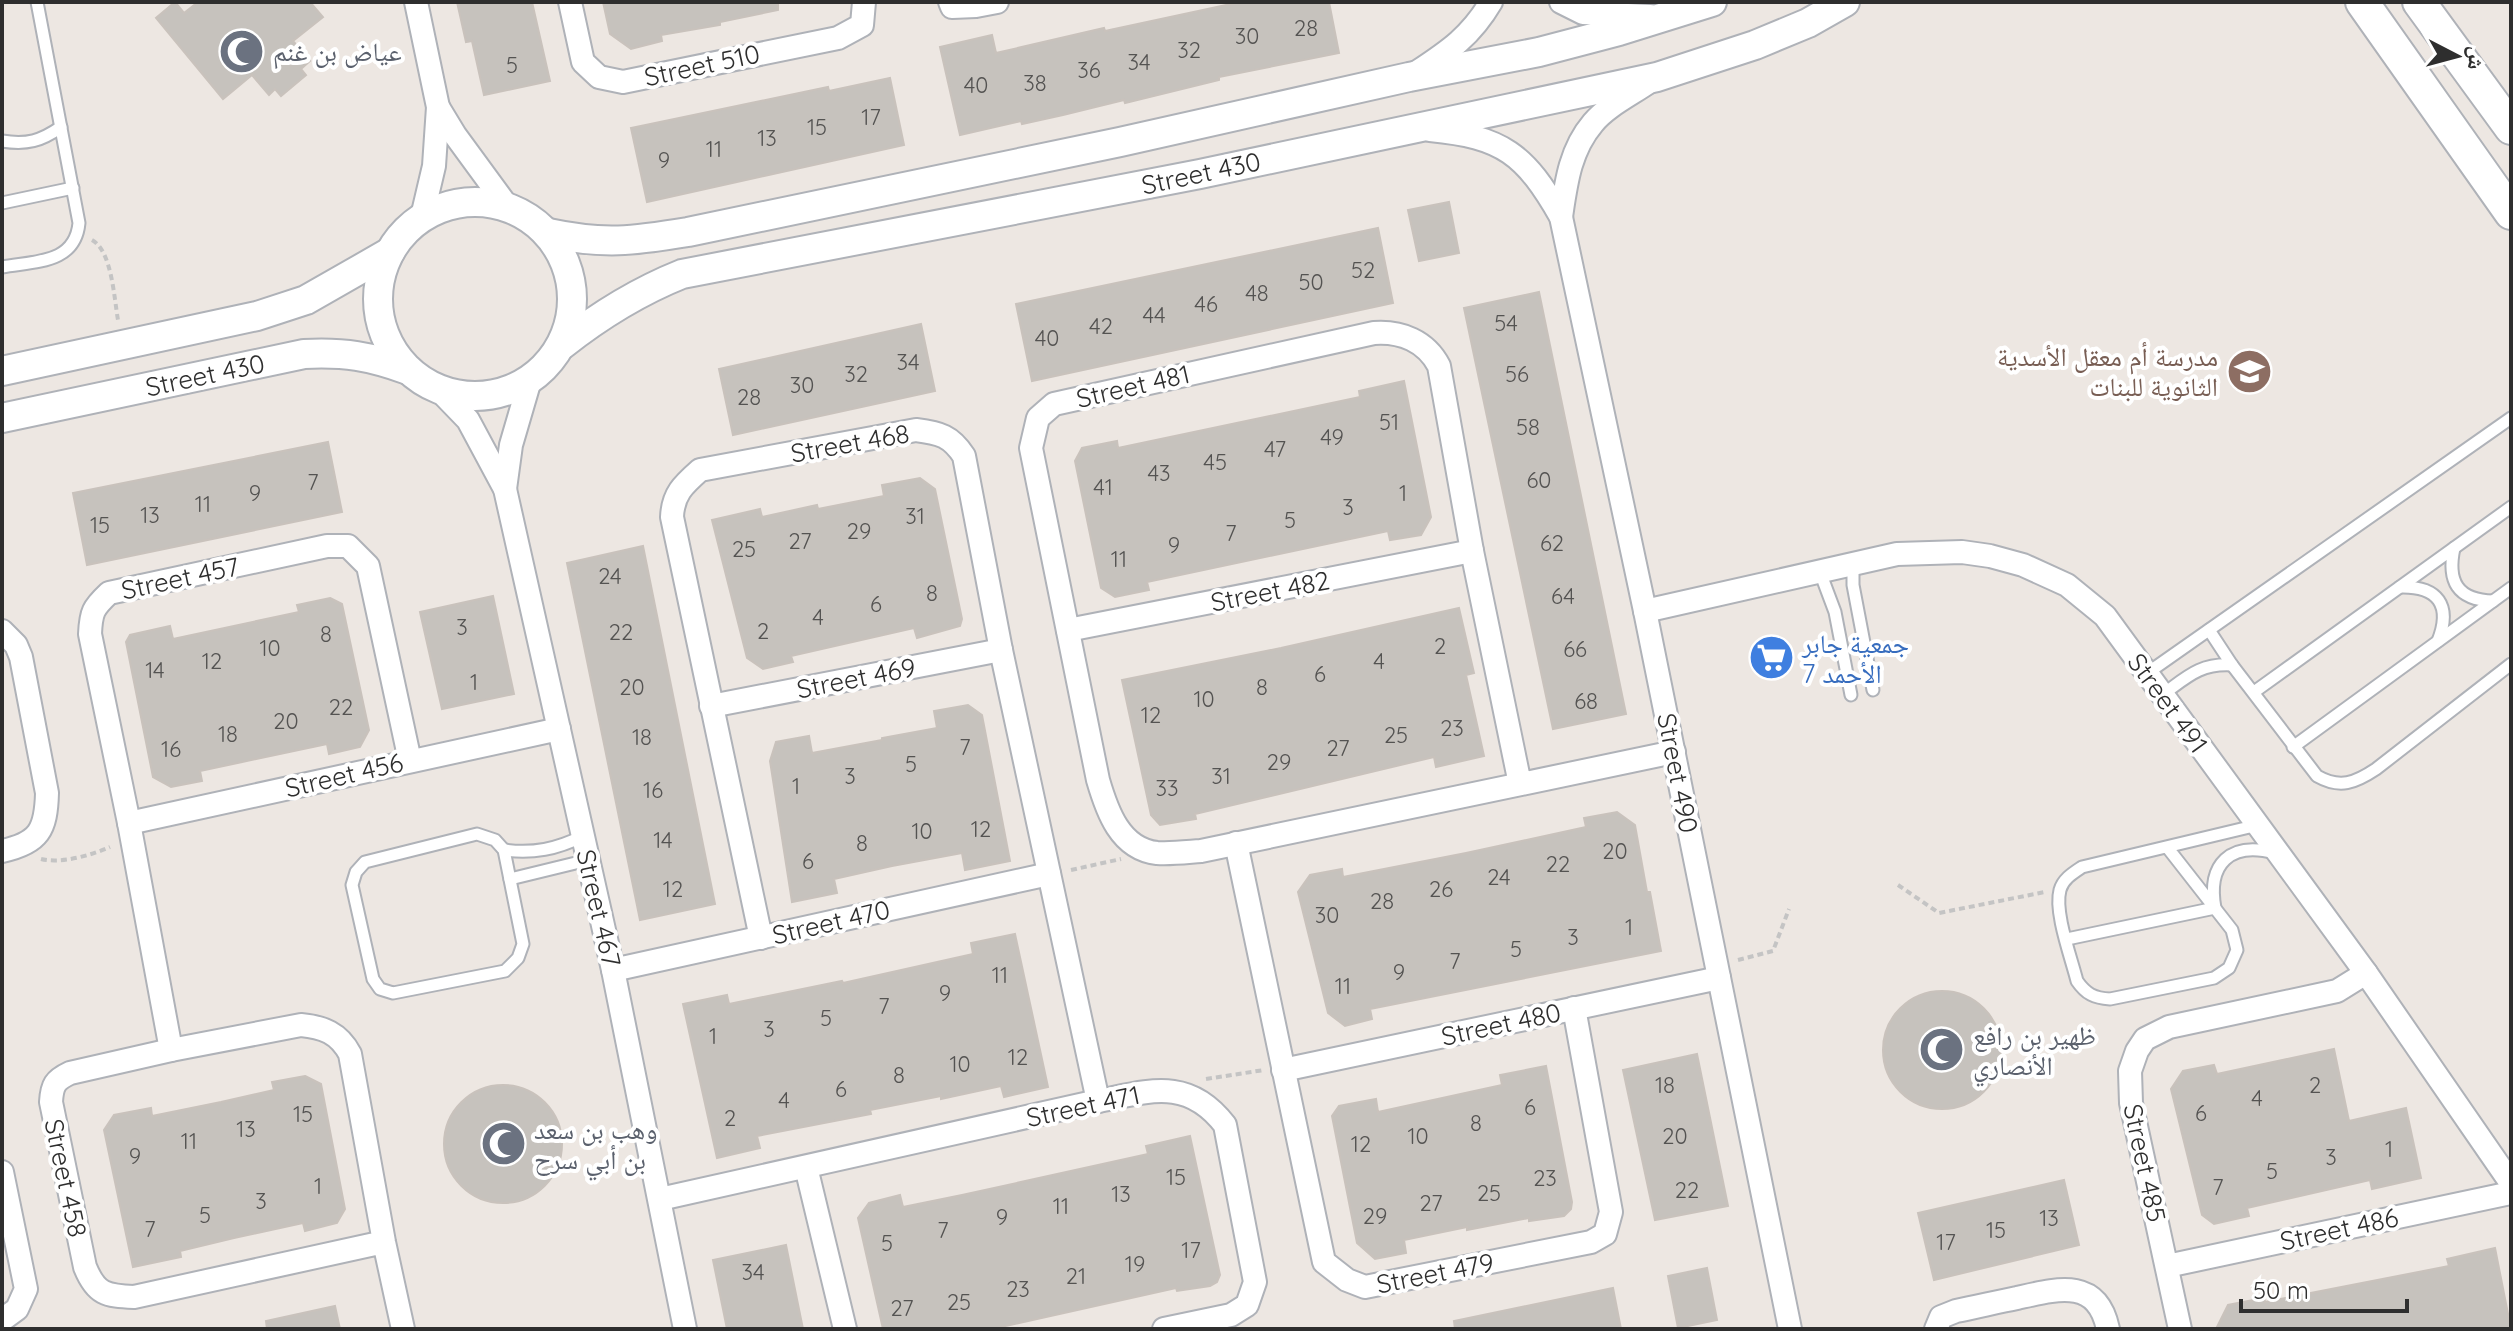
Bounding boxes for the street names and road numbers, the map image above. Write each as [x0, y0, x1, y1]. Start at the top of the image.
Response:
street label: Street 510 [641, 37, 763, 93]
street label: Street 430 [1138, 144, 1264, 202]
street label: Street 430 [142, 346, 268, 404]
street label: Street 481 [1073, 357, 1193, 415]
street label: Street 468 [788, 416, 912, 470]
street label: Street 457 [118, 549, 242, 607]
street label: Street 482 [1208, 563, 1332, 619]
street label: Street 491 [2121, 647, 2215, 759]
street label: Street 469 [794, 650, 918, 706]
street label: Street 490 [1650, 710, 1706, 836]
street label: Street 456 [282, 745, 406, 805]
street label: Street 467 [570, 846, 628, 970]
street label: Street 470 [769, 892, 893, 952]
street label: Street 480 [1438, 995, 1564, 1053]
street label: Street 471 [1023, 1078, 1143, 1134]
street label: Street 485 [2116, 1101, 2174, 1225]
street label: Street 458 [37, 1116, 95, 1240]
street label: Street 486 [2277, 1200, 2401, 1258]
street label: Street 479 [1373, 1245, 1497, 1301]

